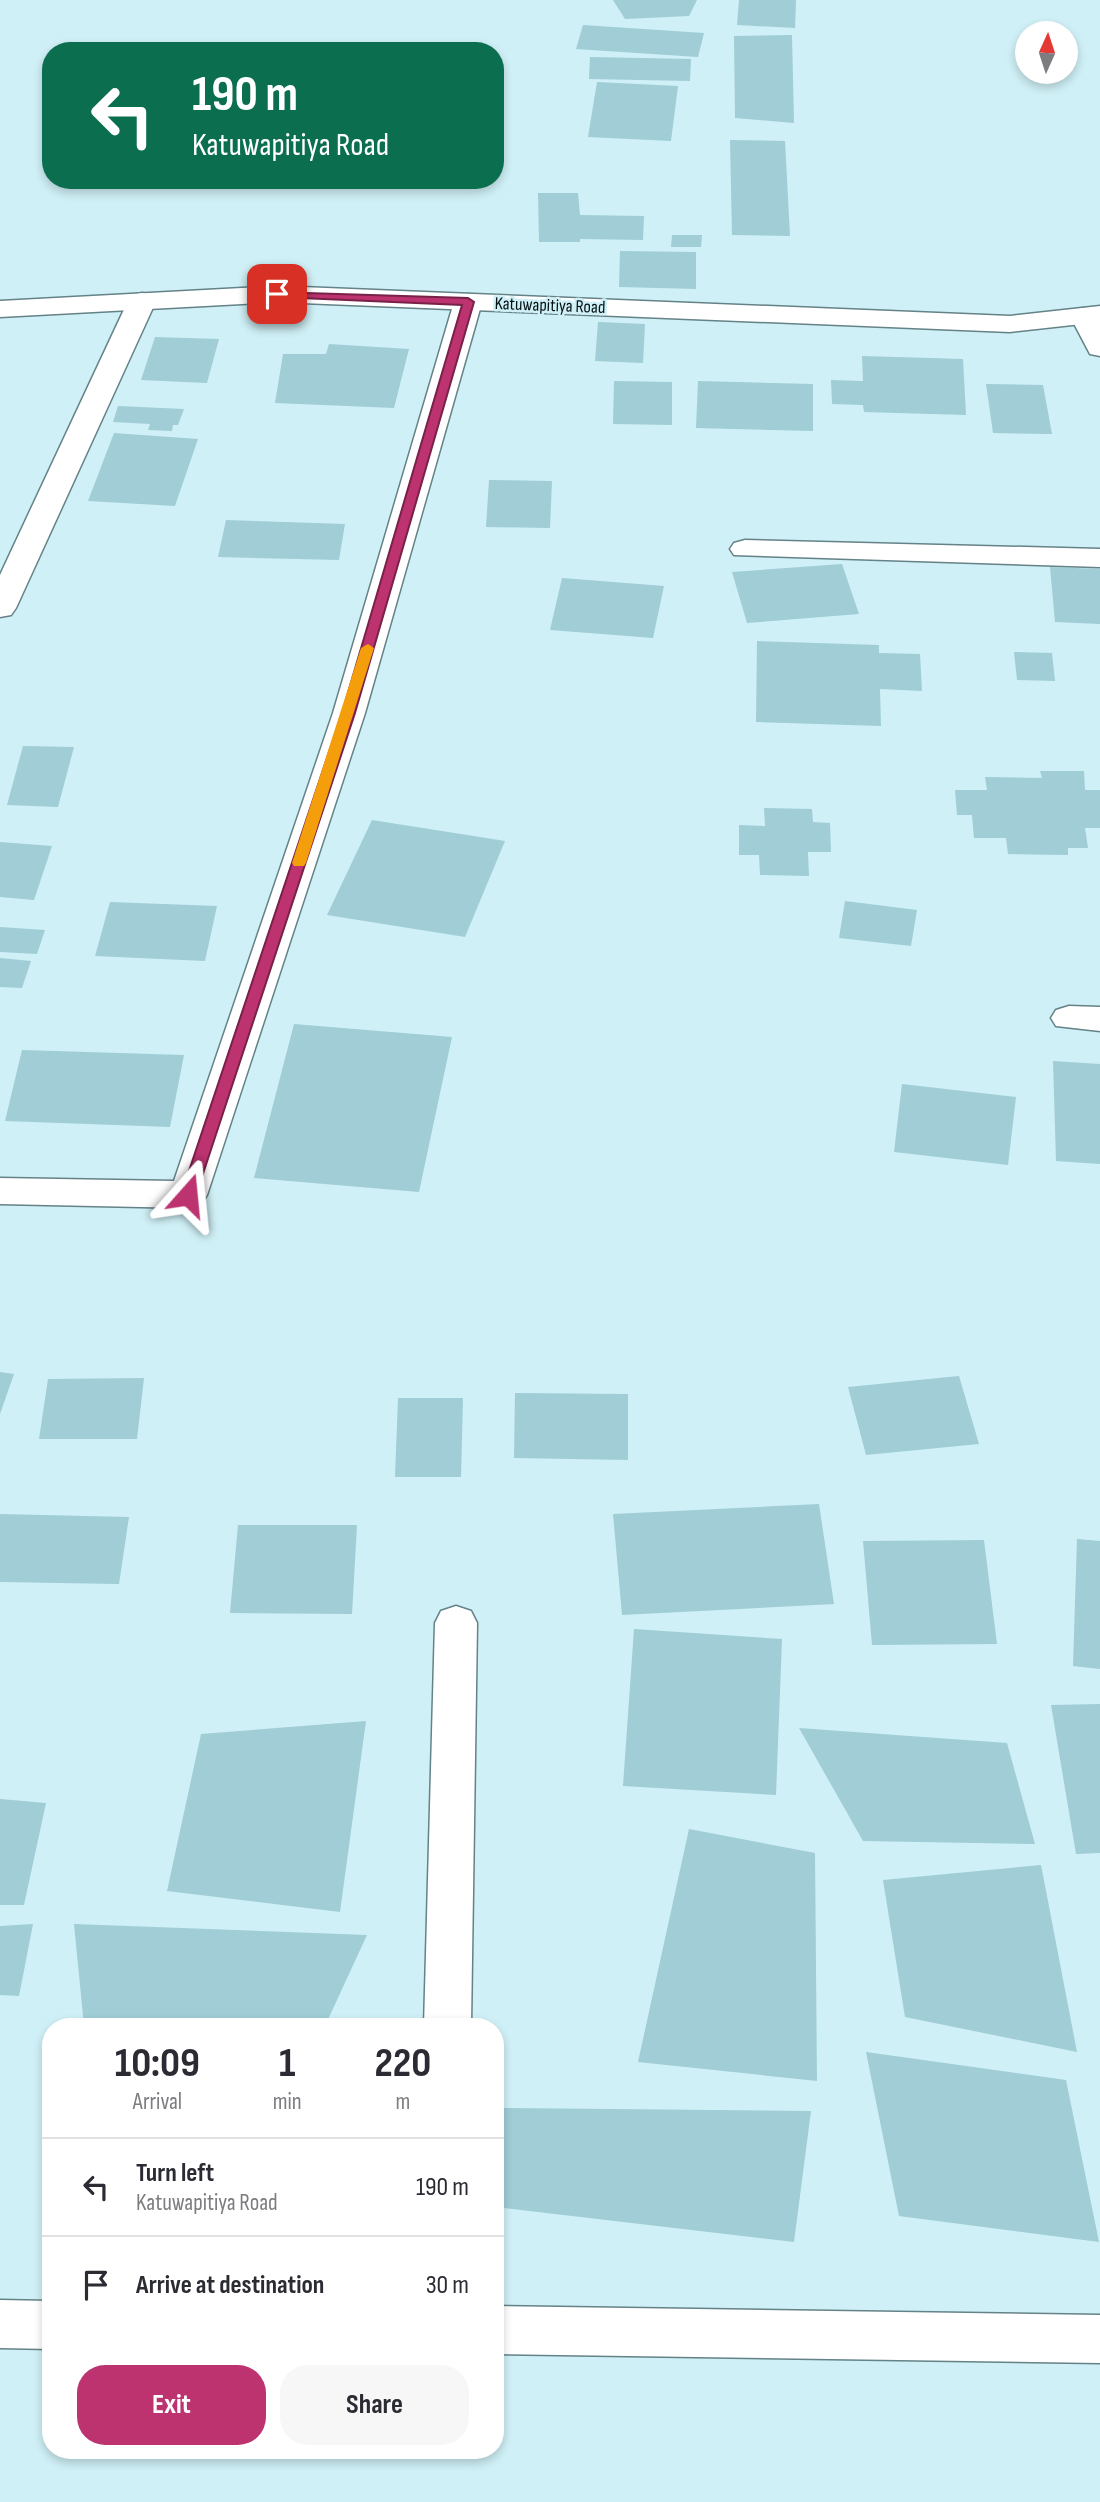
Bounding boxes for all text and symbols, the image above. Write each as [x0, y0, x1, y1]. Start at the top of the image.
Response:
north arrow [1015, 21, 1078, 84]
map controls [1015, 21, 1078, 84]
text: 190 m [192, 66, 298, 125]
icon: left [77, 70, 168, 161]
text: Katuwapitiya Road [192, 126, 389, 165]
pin [247, 264, 307, 324]
icon: arrive [258, 275, 296, 313]
street label: Katuwapitiya Road [494, 293, 606, 318]
position arrow [151, 1158, 225, 1232]
text: 10:09 [115, 2038, 200, 2089]
text: 1 [279, 2038, 295, 2089]
text: 220 [374, 2038, 431, 2089]
text: Arrival [133, 2088, 182, 2116]
text: min [273, 2088, 302, 2116]
text: m [395, 2088, 410, 2116]
text: Turn left [136, 2158, 214, 2189]
icon: left [77, 2168, 115, 2206]
text: 190 m [416, 2172, 469, 2203]
text: Katuwapitiya Road [136, 2189, 278, 2217]
icon: arrive [77, 2266, 115, 2304]
text: Arrive at destination [136, 2270, 324, 2301]
text: 30 m [426, 2270, 469, 2301]
button: Exit [77, 2365, 266, 2445]
button: Share [280, 2365, 469, 2445]

